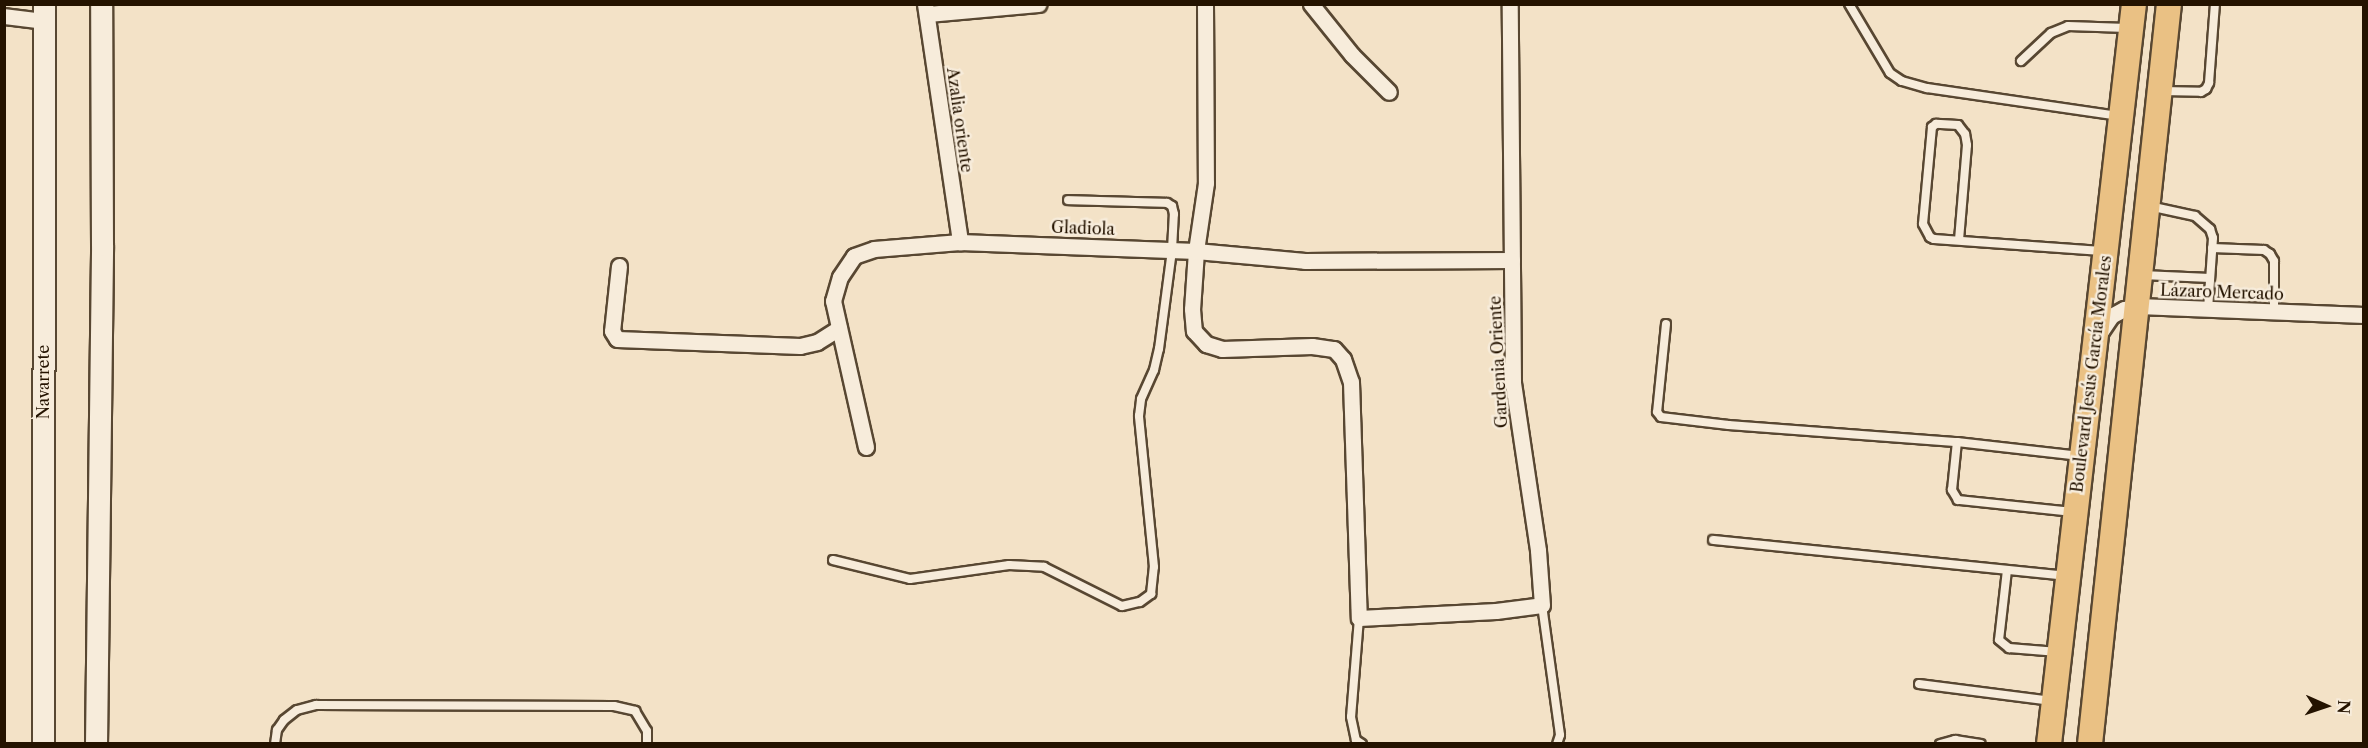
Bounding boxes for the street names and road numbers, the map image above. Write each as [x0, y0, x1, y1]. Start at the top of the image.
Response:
street label: Azalia oriente [943, 66, 977, 174]
street label: Gladiola [1051, 217, 1115, 239]
street label: Boulevard Jesús García Morales [2067, 254, 2115, 494]
street label: Lázaro Mercado [2160, 280, 2284, 304]
street label: Gardenia Oriente [1485, 295, 1511, 429]
street label: Navarrete [33, 345, 53, 419]

